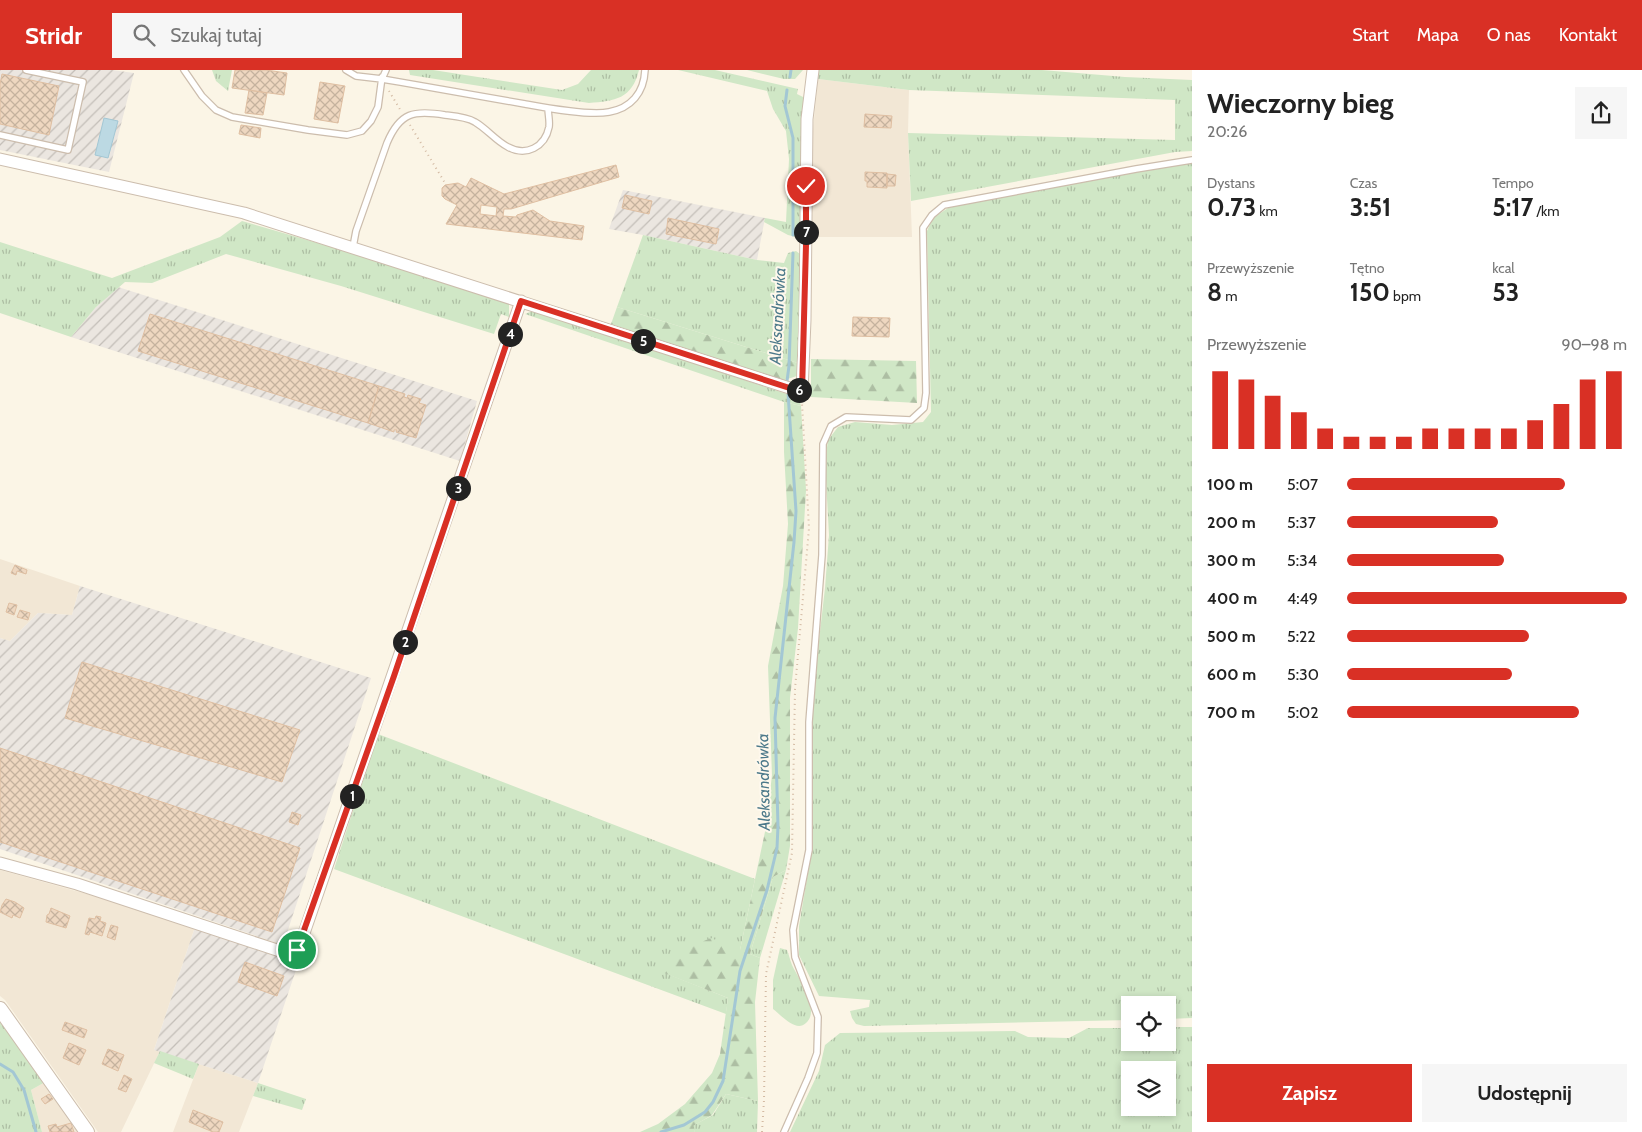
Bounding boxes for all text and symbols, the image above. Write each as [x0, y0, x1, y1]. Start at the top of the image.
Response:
search box [112, 13, 462, 58]
text: Stridr [25, 21, 82, 50]
icon: search [130, 21, 158, 49]
text: Szukaj tutaj [170, 24, 262, 47]
text: Start [1352, 24, 1389, 46]
text: Mapa [1417, 24, 1459, 46]
text: O nas [1487, 24, 1531, 46]
text: Kontakt [1559, 24, 1617, 46]
text: Wieczorny bieg [1207, 86, 1393, 120]
button: share [1575, 87, 1627, 139]
text: 20:26 [1207, 122, 1247, 141]
pin [785, 165, 827, 207]
icon: check [792, 172, 820, 200]
text: Dystans [1207, 174, 1255, 192]
text: Czas [1350, 174, 1377, 192]
text: Tempo [1492, 174, 1534, 192]
text: 0.73 [1207, 192, 1256, 222]
text: 3:51 [1350, 192, 1391, 222]
text: 5:17 [1492, 192, 1533, 222]
text: km [1256, 202, 1278, 220]
text: /km [1533, 202, 1560, 220]
pin: 7 [794, 220, 818, 244]
text: 7 [803, 223, 810, 241]
text: Przewyższenie [1207, 259, 1294, 277]
text: Tętno [1350, 259, 1385, 277]
text: kcal [1492, 259, 1515, 277]
water label: Aleksandrówka [765, 267, 790, 366]
text: 8 [1207, 277, 1222, 307]
text: 150 [1350, 277, 1390, 307]
text: 53 [1492, 277, 1519, 307]
text: m [1222, 287, 1238, 305]
text: bpm [1390, 287, 1421, 305]
pin: 4 [498, 322, 522, 346]
text: 4 [506, 325, 515, 343]
pin: 5 [630, 328, 656, 354]
text: 5 [640, 332, 647, 350]
text: Przewyższenie [1207, 335, 1307, 354]
text: 90–98 m [1562, 335, 1627, 354]
pin: 6 [786, 378, 812, 402]
text: 6 [796, 381, 803, 399]
text: 100 m [1207, 475, 1253, 494]
text: 5:07 [1287, 475, 1318, 494]
pin: 3 [446, 476, 470, 500]
text: 3 [455, 479, 462, 497]
text: 200 m [1207, 513, 1256, 532]
text: 5:37 [1287, 513, 1316, 532]
text: 300 m [1207, 551, 1256, 570]
text: 5:34 [1287, 551, 1317, 570]
text: 400 m [1207, 589, 1257, 608]
text: 4:49 [1287, 589, 1318, 608]
text: 500 m [1207, 627, 1256, 646]
text: 5:22 [1287, 627, 1316, 646]
pin: 2 [392, 630, 418, 654]
text: 2 [402, 633, 409, 651]
text: 600 m [1207, 665, 1256, 684]
text: 5:30 [1287, 665, 1319, 684]
text: 700 m [1207, 703, 1255, 722]
text: 5:02 [1287, 703, 1319, 722]
water label: Aleksandrówka [753, 733, 774, 832]
pin: 1 [340, 784, 364, 808]
text: 1 [350, 787, 355, 805]
pin [276, 929, 318, 971]
icon: arrive [283, 936, 311, 964]
map controls [1121, 996, 1176, 1116]
button: locate [1121, 996, 1176, 1051]
button: layers [1121, 1061, 1176, 1116]
button: Zapisz [1207, 1064, 1412, 1122]
button: Udostępnij [1422, 1064, 1627, 1122]

